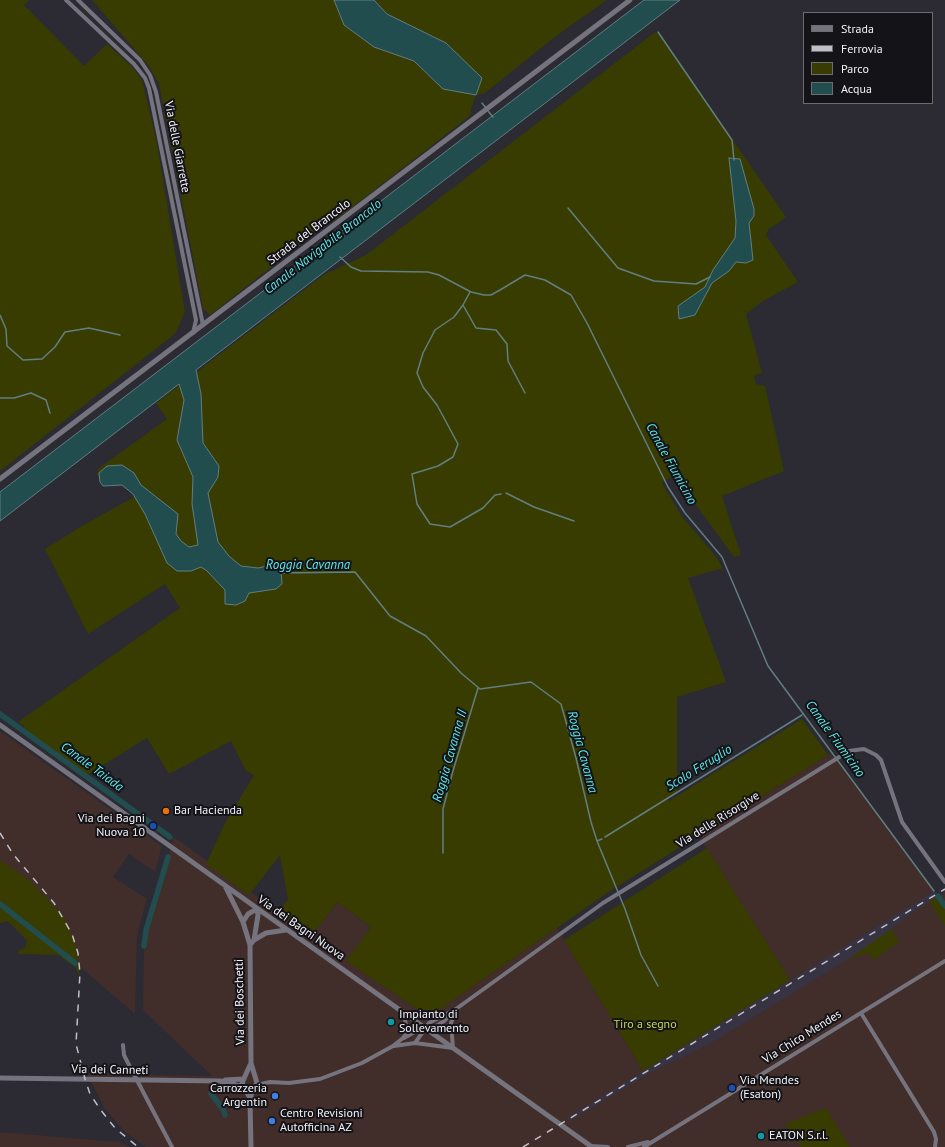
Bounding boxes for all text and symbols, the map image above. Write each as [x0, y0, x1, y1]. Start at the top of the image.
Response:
legend [803, 12, 933, 104]
text: Strada [841, 21, 874, 36]
text: Ferrovia [841, 41, 883, 56]
text: Parco [841, 61, 869, 76]
text: Acqua [841, 81, 872, 96]
street label: Via delle Giarrette [161, 100, 193, 194]
water label: Canale Navigabile Brancolo [261, 196, 385, 298]
street label: Strada del Brancolo [265, 196, 353, 268]
water label: Canale Fiumicino [642, 421, 700, 507]
water label: Roggia Cavanna [266, 557, 350, 573]
water label: Canale Fiumicino [802, 698, 868, 780]
water label: Roggia Cavanna II [429, 708, 471, 804]
water label: Roggia Cavanna [564, 709, 600, 795]
water label: Canale Taiada [58, 739, 126, 795]
water label: Scolo Feruglio [663, 742, 735, 794]
street label: Via delle Risorgive [674, 789, 762, 851]
place label: Bar Hacienda [174, 804, 242, 818]
marker: Bar Hacienda [161, 806, 171, 816]
place label: Via dei Bagni Nuova 10 [78, 812, 145, 840]
marker: Via dei Bagni Nuova 10 [148, 821, 158, 831]
street label: Via dei Bagni Nuova [255, 893, 347, 963]
street label: Via dei Boschetti [232, 959, 248, 1045]
street label: Via Chico Mendes [760, 1007, 844, 1067]
place label: Impianto di Sollevamento [399, 1008, 469, 1036]
marker: Impianto di Sollevamento [386, 1017, 396, 1027]
park label: Tiro a segno [613, 1018, 677, 1032]
street label: Via dei Canneti [71, 1062, 149, 1078]
place label: Via Mendes (Esaton) [740, 1074, 799, 1102]
place label: Carrozzeria Argentin [210, 1082, 267, 1110]
marker: Via Mendes (Esaton) [727, 1083, 737, 1093]
marker: Carrozzeria Argentin [270, 1091, 280, 1101]
place label: Centro Revisioni Autofficina AZ [280, 1107, 363, 1135]
marker: Centro Revisioni Autofficina AZ [267, 1116, 277, 1126]
place label: EATON S.r.l. [769, 1129, 828, 1143]
marker: EATON S.r.l. [756, 1131, 766, 1141]

